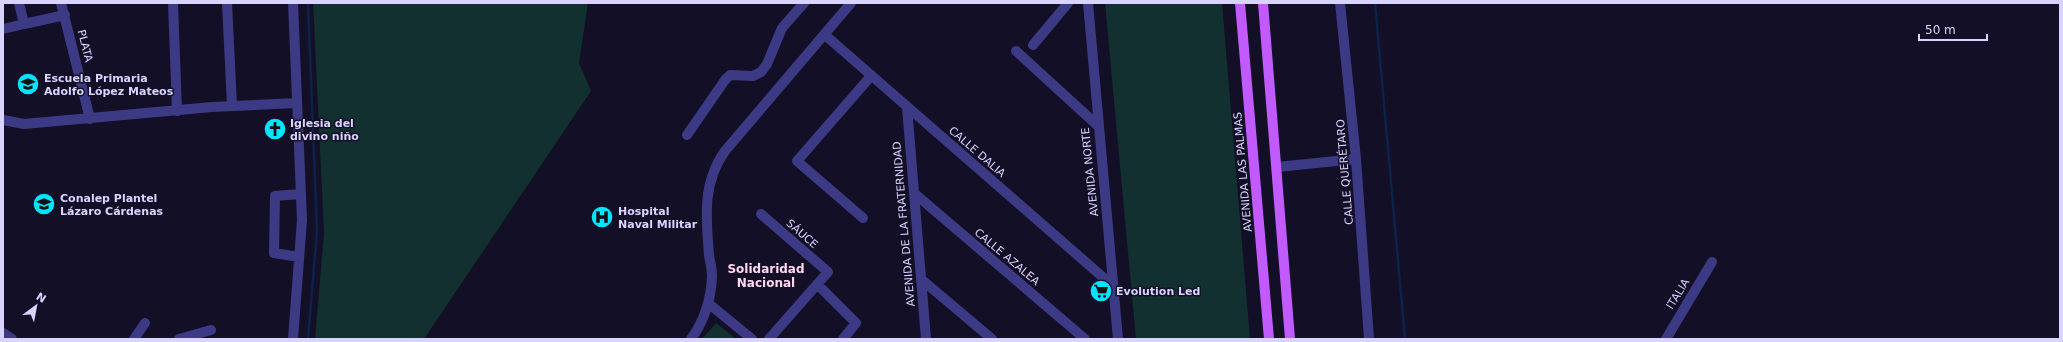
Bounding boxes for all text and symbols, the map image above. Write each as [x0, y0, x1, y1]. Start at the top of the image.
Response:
scale bar [1919, 16, 1987, 42]
text: 50 m [1925, 23, 1956, 37]
street label: PLATA [75, 28, 95, 64]
school or university icon: Escuela Primaria Adolfo López Mateos [15, 71, 41, 97]
place label: Escuela Primaria Adolfo López Mateos [44, 72, 174, 98]
street label: AVENIDA LAS PALMAS [1231, 112, 1255, 232]
church icon: Iglesia del divino niño [262, 116, 288, 142]
place label: Iglesia del divino niño [290, 117, 359, 143]
street label: CALLE QUERÉTARO [1334, 118, 1356, 225]
street label: CALLE DALIA [946, 124, 1008, 180]
street label: AVENIDA NORTE [1079, 127, 1101, 217]
street label: AVENIDA DE LA FRATERNIDAD [890, 141, 918, 307]
school or university icon: Conalep Plantel Lázaro Cárdenas [31, 191, 57, 217]
place label: Conalep Plantel Lázaro Cárdenas [60, 192, 164, 218]
hospital icon: Hospital Naval Militar [589, 204, 615, 230]
place label: Hospital Naval Militar [618, 205, 698, 231]
street label: SÁUCE [784, 217, 820, 251]
street label: CALLE AZALEA [972, 226, 1043, 288]
district label: Solidaridad Nacional [727, 262, 805, 290]
street label: ITALIA [1664, 276, 1693, 312]
supermarket icon: Evolution Led [1088, 278, 1114, 304]
place label: Evolution Led [1116, 285, 1200, 298]
north arrow [16, 286, 56, 326]
text: N [34, 290, 48, 306]

